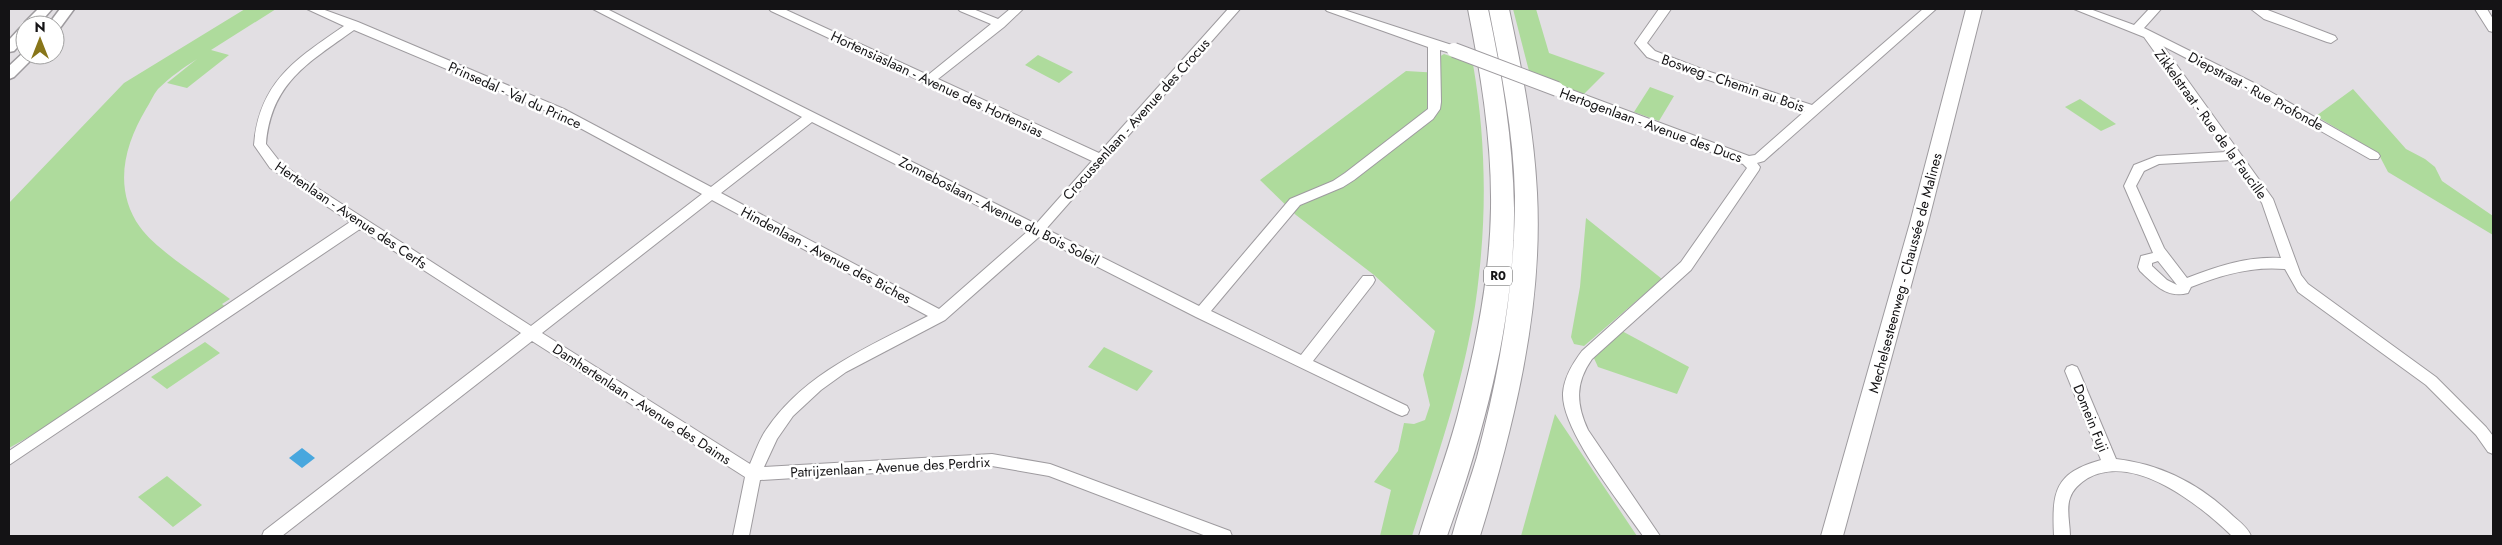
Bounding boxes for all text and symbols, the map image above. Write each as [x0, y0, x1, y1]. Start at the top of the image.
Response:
north arrow [15, 15, 65, 65]
text: N [34, 17, 46, 37]
street label: Hortensiaslaan - Avenue des Hortensias [828, 26, 1047, 142]
street label: Crocussenlaan - Avenue des Crocus [1058, 33, 1214, 204]
street label: Zikkelstraat - Rue de la Faucille [2150, 45, 2272, 203]
street label: Diepstraat - Rue Profonde [2185, 47, 2327, 135]
street label: Bosweg - Chemin au Bois [1659, 49, 1808, 117]
street label: Prinsedal - Val du Prince [445, 57, 585, 133]
street label: Hertogenlaan - Avenue des Ducs [1557, 83, 1745, 168]
street label: Mechelsesteenweg - Chaussée de Malines [1863, 150, 1947, 395]
street label: Zonneboslaan - Avenue du Bois Soleil [895, 152, 1103, 270]
street label: Hertenlaan - Avenue des Cerfs [271, 157, 431, 274]
street label: Hindenlaan - Avenue des Biches [737, 202, 915, 309]
road number: R0 [1484, 266, 1512, 286]
street label: Damhertenlaan - Avenue des Daims [549, 339, 735, 470]
street label: Domein Fuji [2068, 381, 2114, 455]
street label: Patrijzenlaan - Avenue des Perdrix [790, 452, 990, 482]

